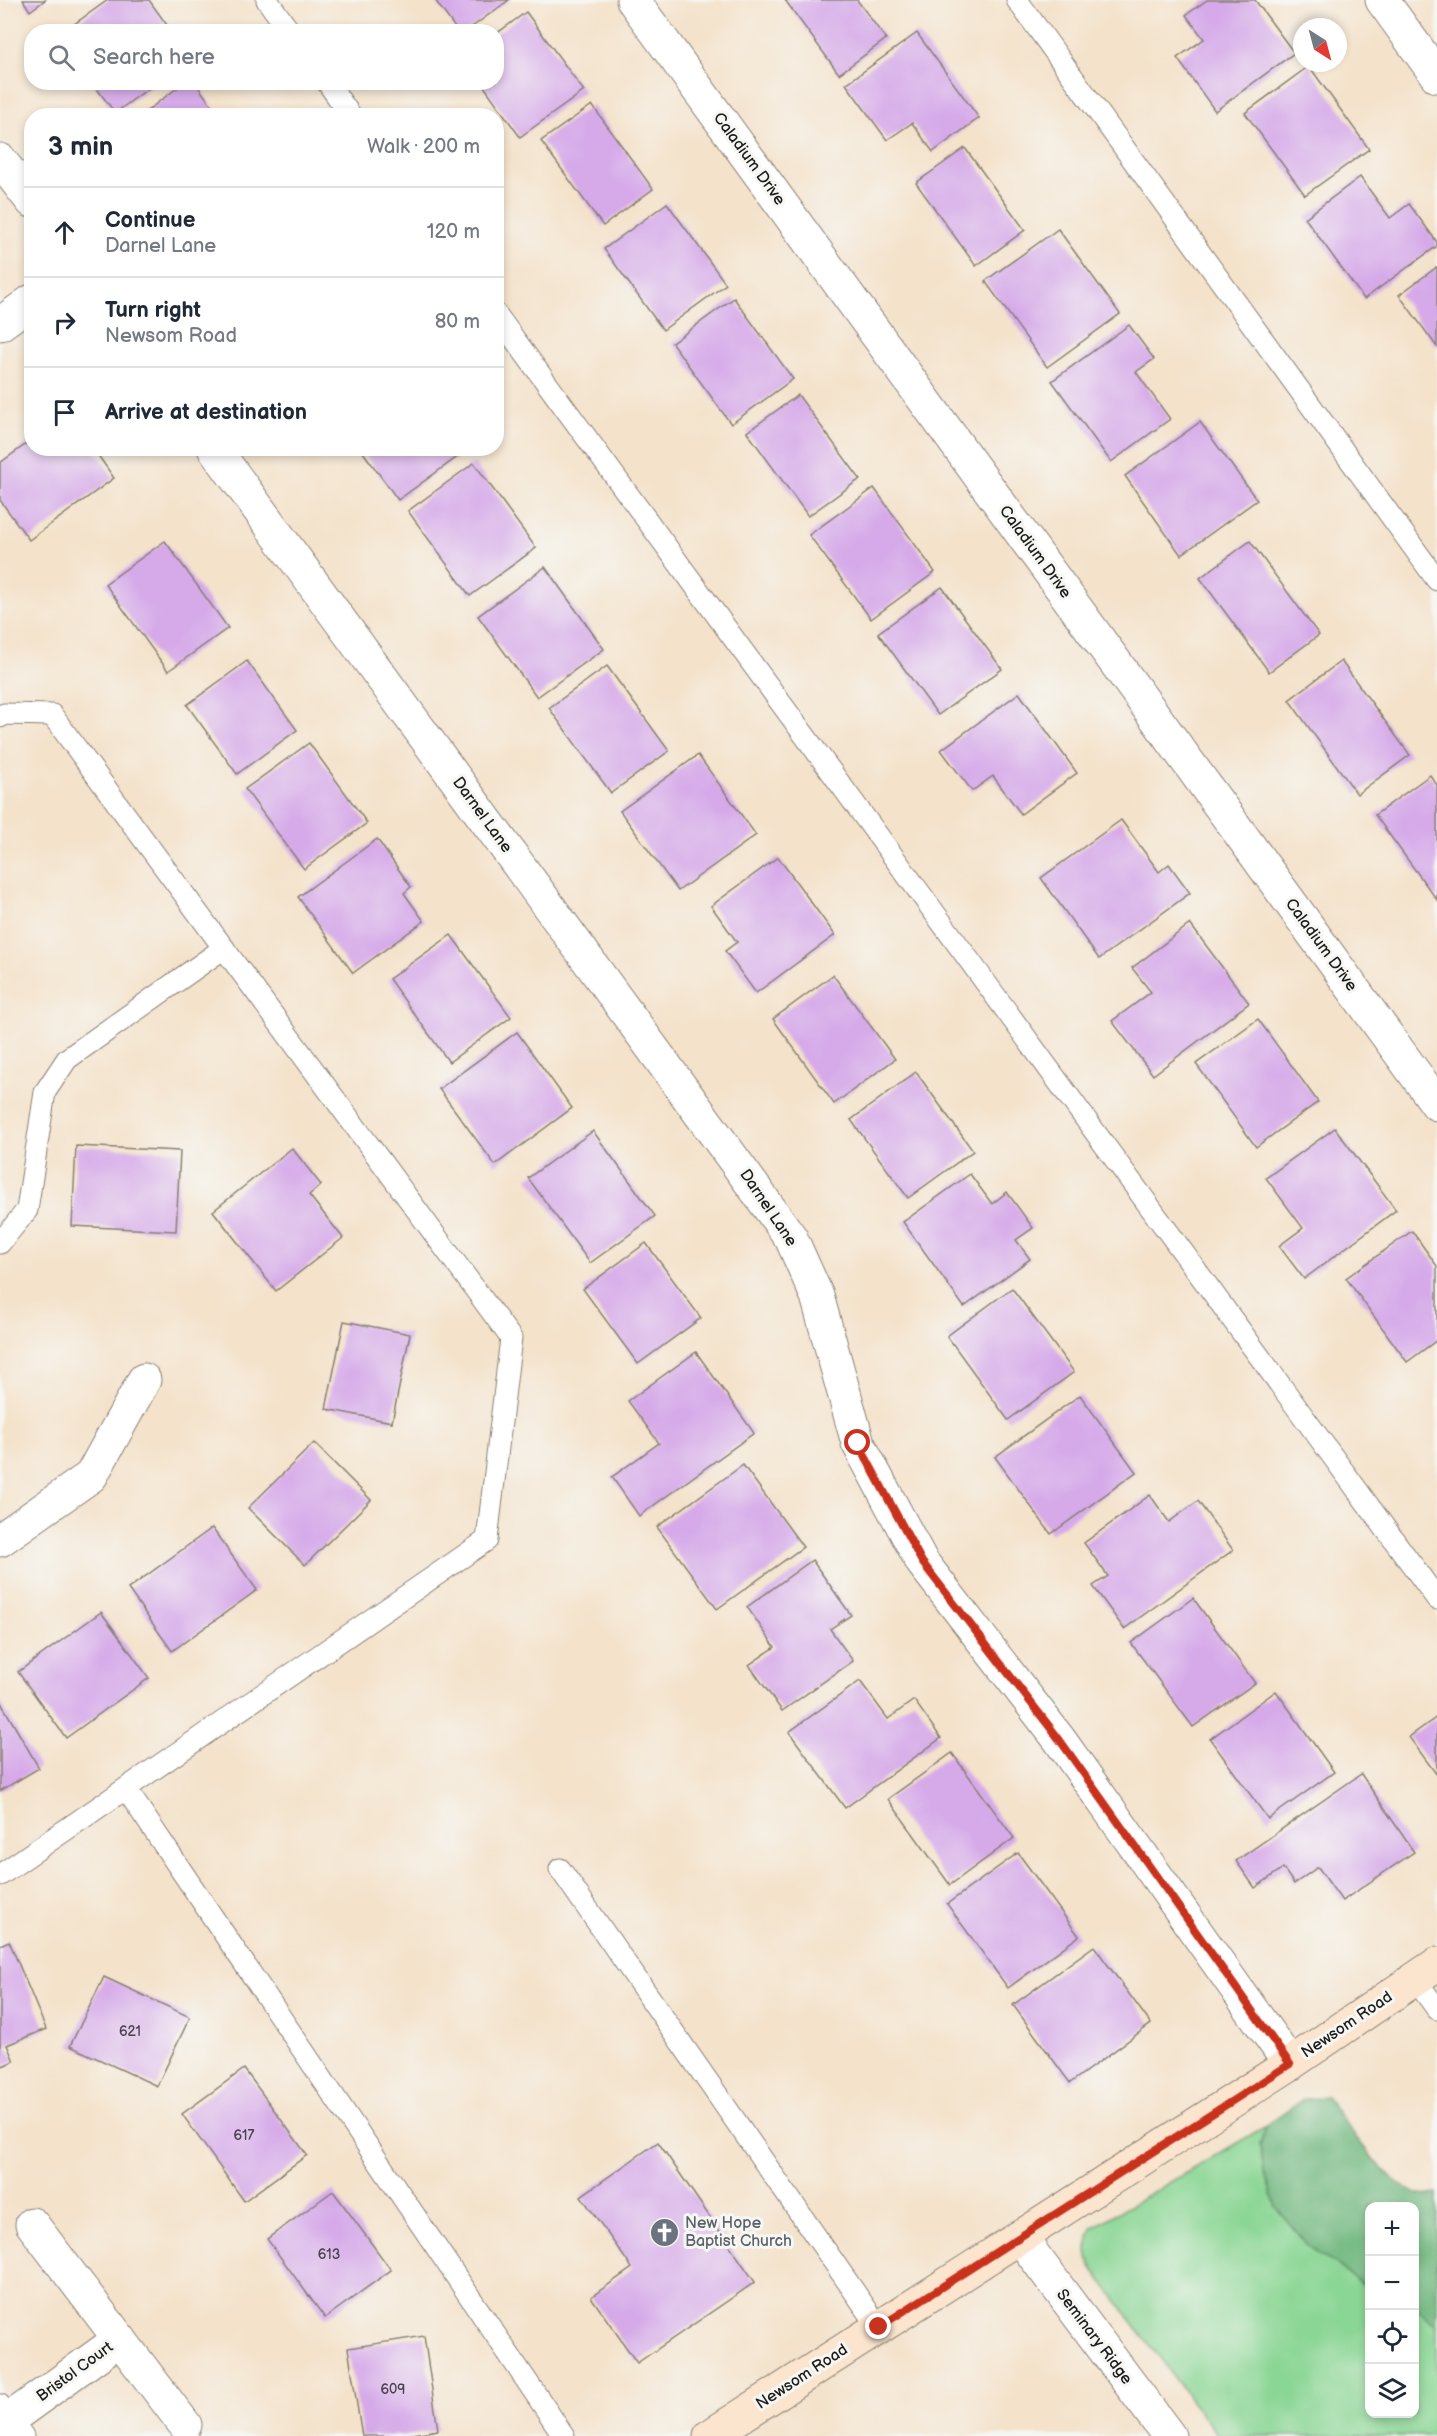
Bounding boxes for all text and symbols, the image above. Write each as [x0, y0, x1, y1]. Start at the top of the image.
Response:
north arrow [1293, 18, 1347, 72]
search box [24, 24, 504, 90]
icon: search [45, 41, 78, 74]
text: Search here [93, 44, 215, 71]
street label: Caladium Drive [709, 109, 789, 209]
text: 3 min [48, 132, 113, 163]
text: Walk · 200 m [367, 135, 480, 159]
text: Continue [105, 207, 195, 234]
icon: ahead [48, 216, 81, 249]
text: 120 m [427, 220, 480, 244]
text: Darnel Lane [105, 234, 216, 258]
text: Turn right [105, 297, 201, 324]
icon: right [48, 306, 81, 339]
text: 80 m [435, 310, 480, 334]
text: Newsom Road [105, 324, 237, 348]
icon: arrive [48, 396, 81, 429]
text: Arrive at destination [105, 399, 307, 426]
street label: Caladium Drive [995, 502, 1075, 602]
street label: Darnel Lane [448, 773, 516, 857]
street label: Caladium Drive [1281, 895, 1361, 995]
street label: Darnel Lane [735, 1166, 801, 1251]
route start [844, 1429, 870, 1455]
street label: Newsom Road [1298, 1988, 1396, 2062]
house number: 621 [119, 2023, 141, 2040]
house number: 617 [234, 2127, 255, 2144]
map controls [1365, 2202, 1419, 2418]
button: + [1365, 2202, 1419, 2256]
place label: New Hope Baptist Church [685, 2214, 792, 2251]
church icon: New Hope Baptist Church [648, 2216, 680, 2248]
house number: 613 [318, 2246, 340, 2263]
button: − [1365, 2256, 1419, 2310]
street label: Seminary Ridge [1052, 2286, 1136, 2389]
button: locate [1365, 2310, 1419, 2364]
route end [865, 2313, 891, 2339]
street label: Bristol Court [33, 2338, 117, 2406]
street label: Newsom Road [753, 2340, 851, 2414]
button: layers [1365, 2364, 1419, 2418]
house number: 609 [381, 2381, 405, 2398]

